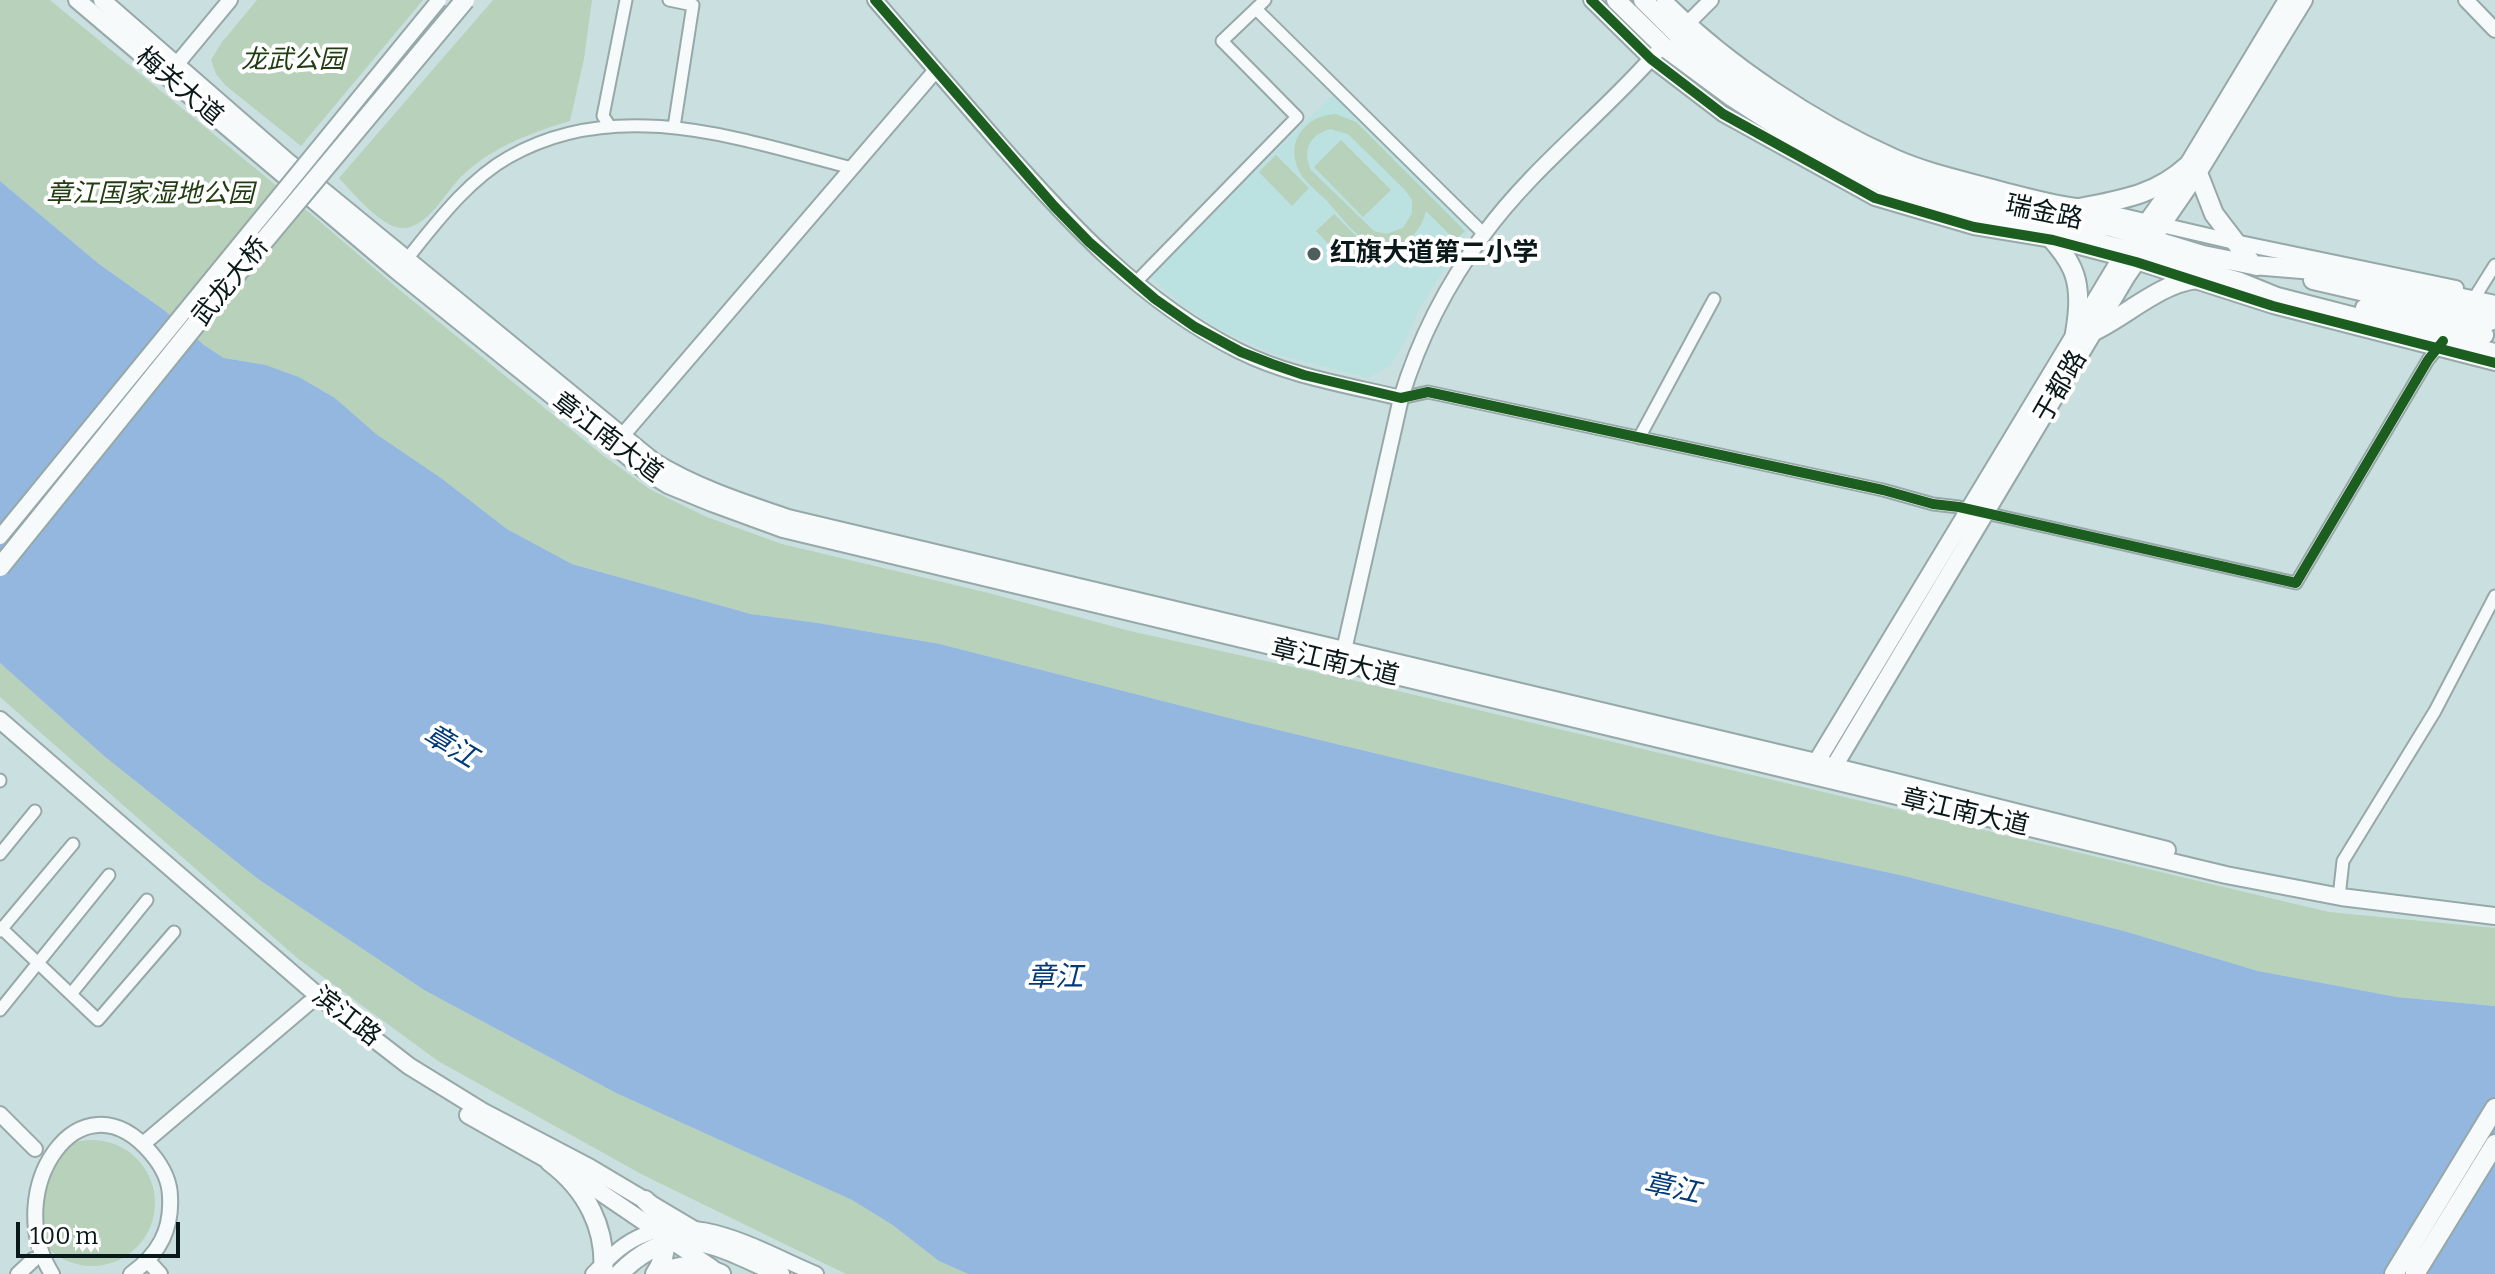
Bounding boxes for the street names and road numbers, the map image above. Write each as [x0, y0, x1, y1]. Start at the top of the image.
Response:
street label: 梅关大道 [129, 42, 229, 132]
street label: 瑞金路 [2003, 190, 2085, 236]
street label: 武龙大桥 [186, 232, 276, 332]
street label: 于都路 [2028, 345, 2094, 429]
street label: 章江南大道 [546, 386, 668, 490]
street label: 章江南大道 [1268, 633, 1402, 693]
street label: 章江南大道 [1898, 783, 2032, 843]
street label: 滨江路 [306, 981, 386, 1053]

